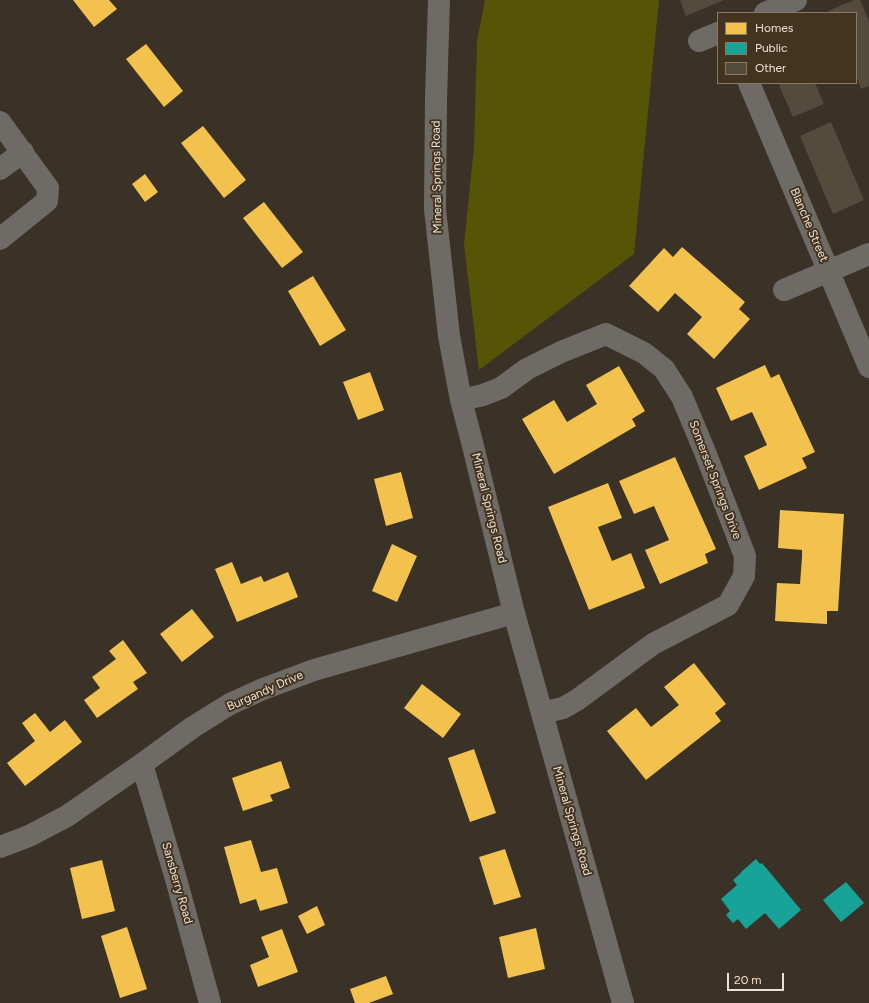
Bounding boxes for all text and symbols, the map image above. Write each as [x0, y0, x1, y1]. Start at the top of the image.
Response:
legend [717, 12, 857, 84]
text: Homes [755, 21, 793, 35]
text: Public [755, 41, 788, 55]
text: Other [755, 61, 786, 75]
street label: Mineral Springs Road [429, 120, 445, 234]
street label: Blanche Street [787, 186, 831, 264]
street label: Somerset Springs Drive [686, 419, 744, 541]
street label: Mineral Springs Road [468, 451, 510, 565]
street label: Burgandy Drive [225, 668, 305, 714]
street label: Mineral Springs Road [549, 765, 595, 877]
street label: Sansberry Road [158, 840, 196, 926]
scale bar [729, 965, 786, 991]
text: 20 m [734, 973, 762, 987]

